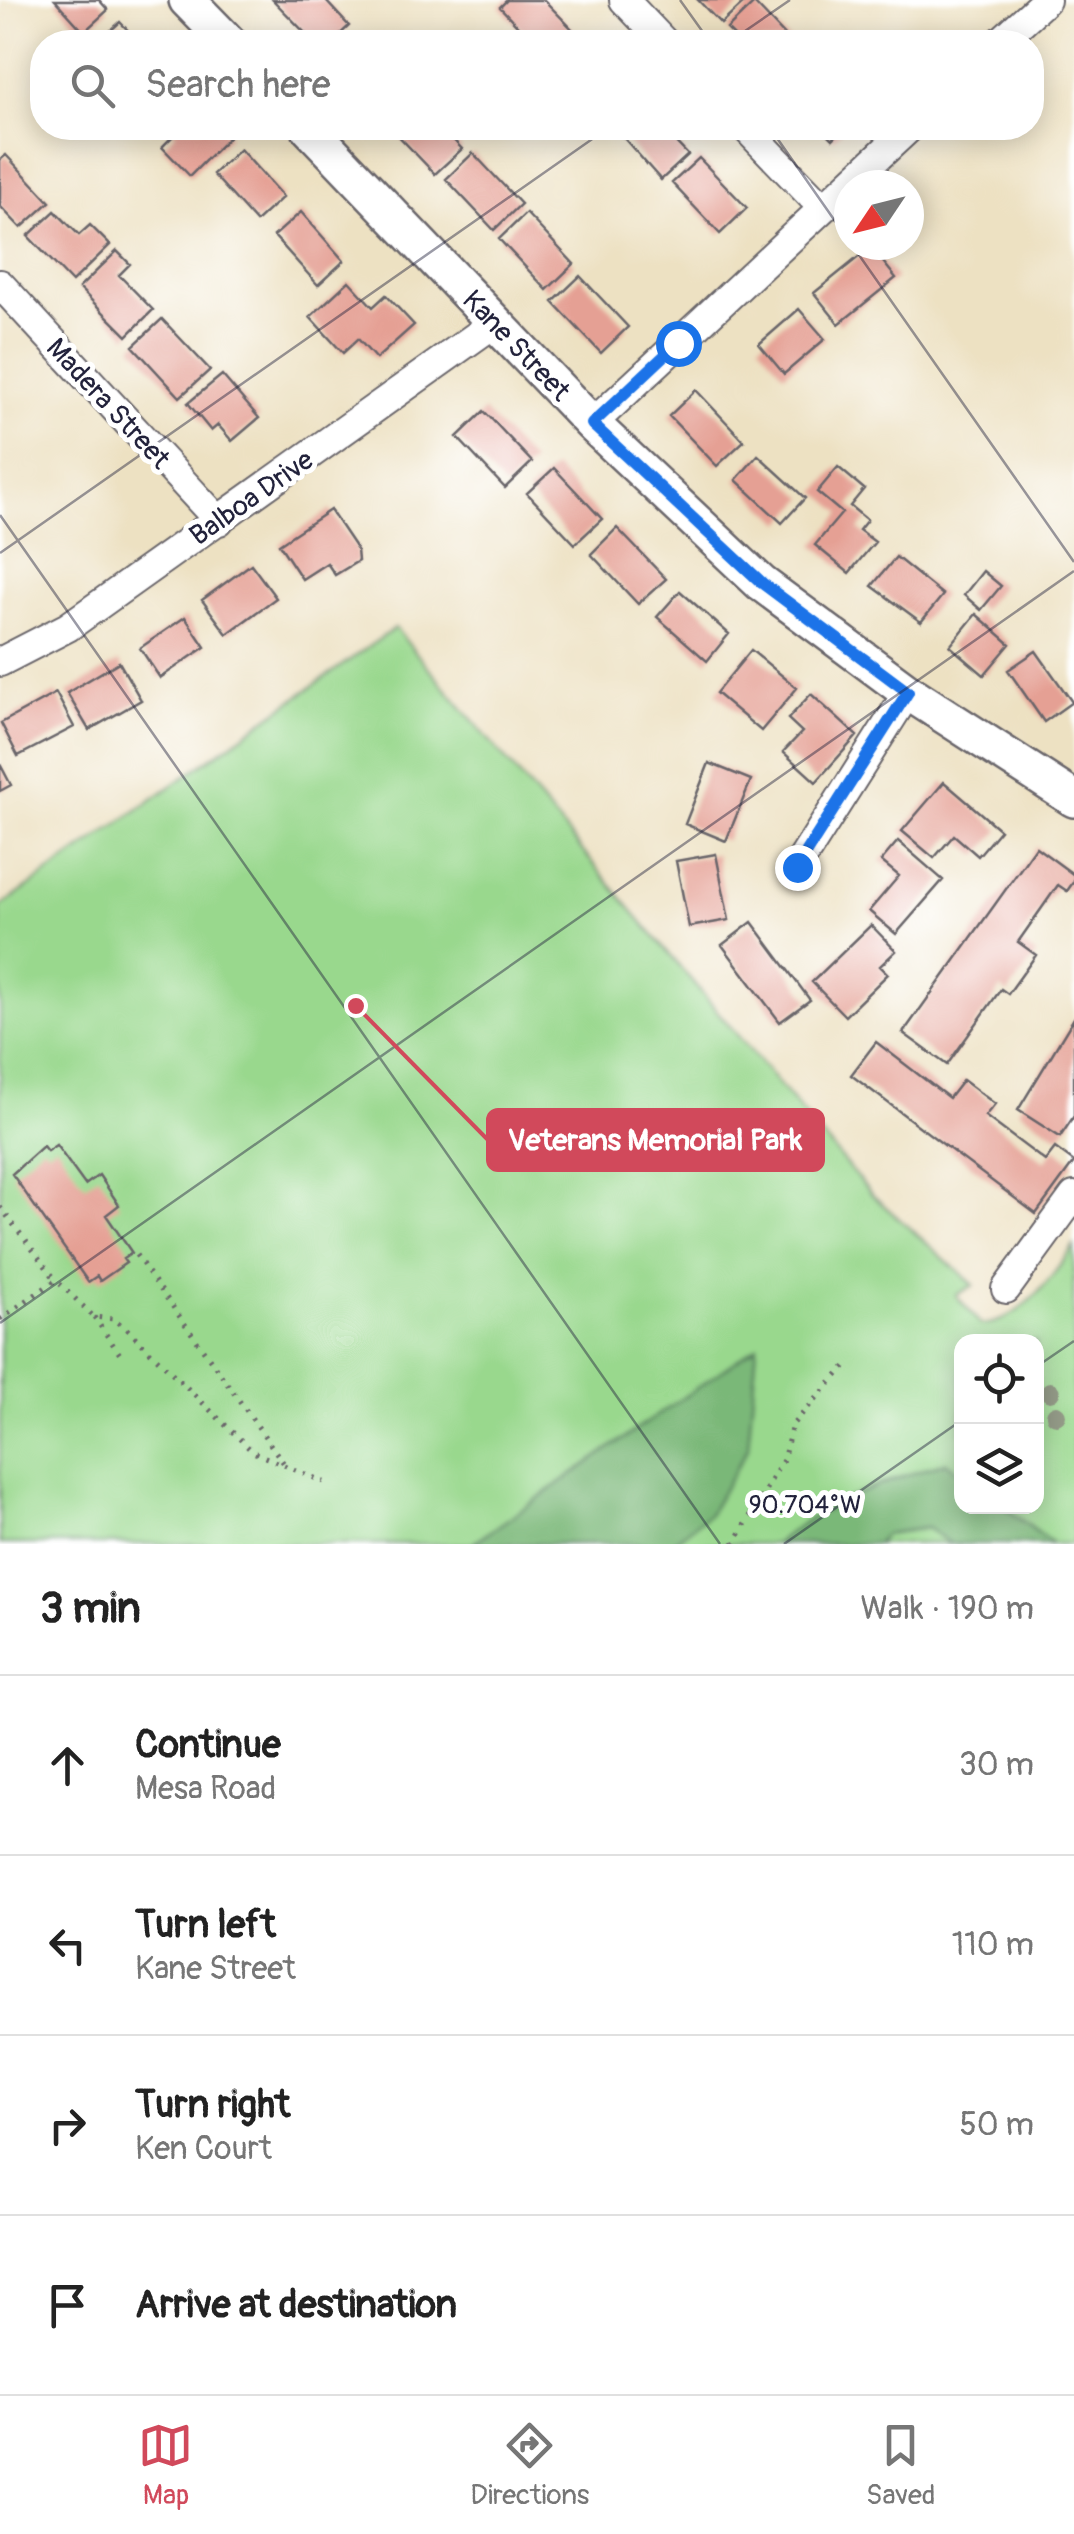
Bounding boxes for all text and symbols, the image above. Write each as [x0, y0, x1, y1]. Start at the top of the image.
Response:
search box [30, 30, 1044, 140]
icon: search [65, 58, 120, 113]
text: Search here [145, 61, 331, 109]
north arrow [834, 170, 924, 260]
street label: Kane Street [454, 283, 578, 409]
route start [656, 321, 702, 367]
street label: Madera Street [38, 331, 178, 477]
street label: Balboa Drive [183, 443, 321, 554]
route end [775, 845, 821, 891]
callout: Veterans Memorial Park [488, 1110, 823, 1170]
text: Veterans Memorial Park [508, 1122, 803, 1159]
map controls [954, 1334, 1044, 1514]
button: locate [954, 1334, 1044, 1424]
button: layers [954, 1424, 1044, 1514]
text: 90.704°W [749, 1490, 861, 1521]
text: 3 min [40, 1583, 141, 1635]
text: Walk · 190 m [860, 1589, 1034, 1629]
text: Continue [135, 1721, 281, 1769]
icon: ahead [40, 1738, 95, 1793]
text: 30 m [959, 1745, 1034, 1785]
text: Mesa Road [135, 1769, 276, 1809]
text: Turn left [135, 1901, 276, 1949]
icon: left [40, 1918, 95, 1973]
text: 110 m [952, 1925, 1034, 1965]
text: Kane Street [135, 1949, 296, 1989]
text: Turn right [135, 2081, 290, 2129]
icon: right [40, 2098, 95, 2153]
text: 50 m [959, 2105, 1034, 2145]
text: Ken Court [135, 2129, 272, 2169]
icon: arrive [40, 2278, 95, 2333]
text: Arrive at destination [135, 2281, 457, 2329]
tab: Map [138, 2418, 193, 2513]
tab: Directions [470, 2418, 589, 2513]
tab: Saved [866, 2418, 936, 2513]

